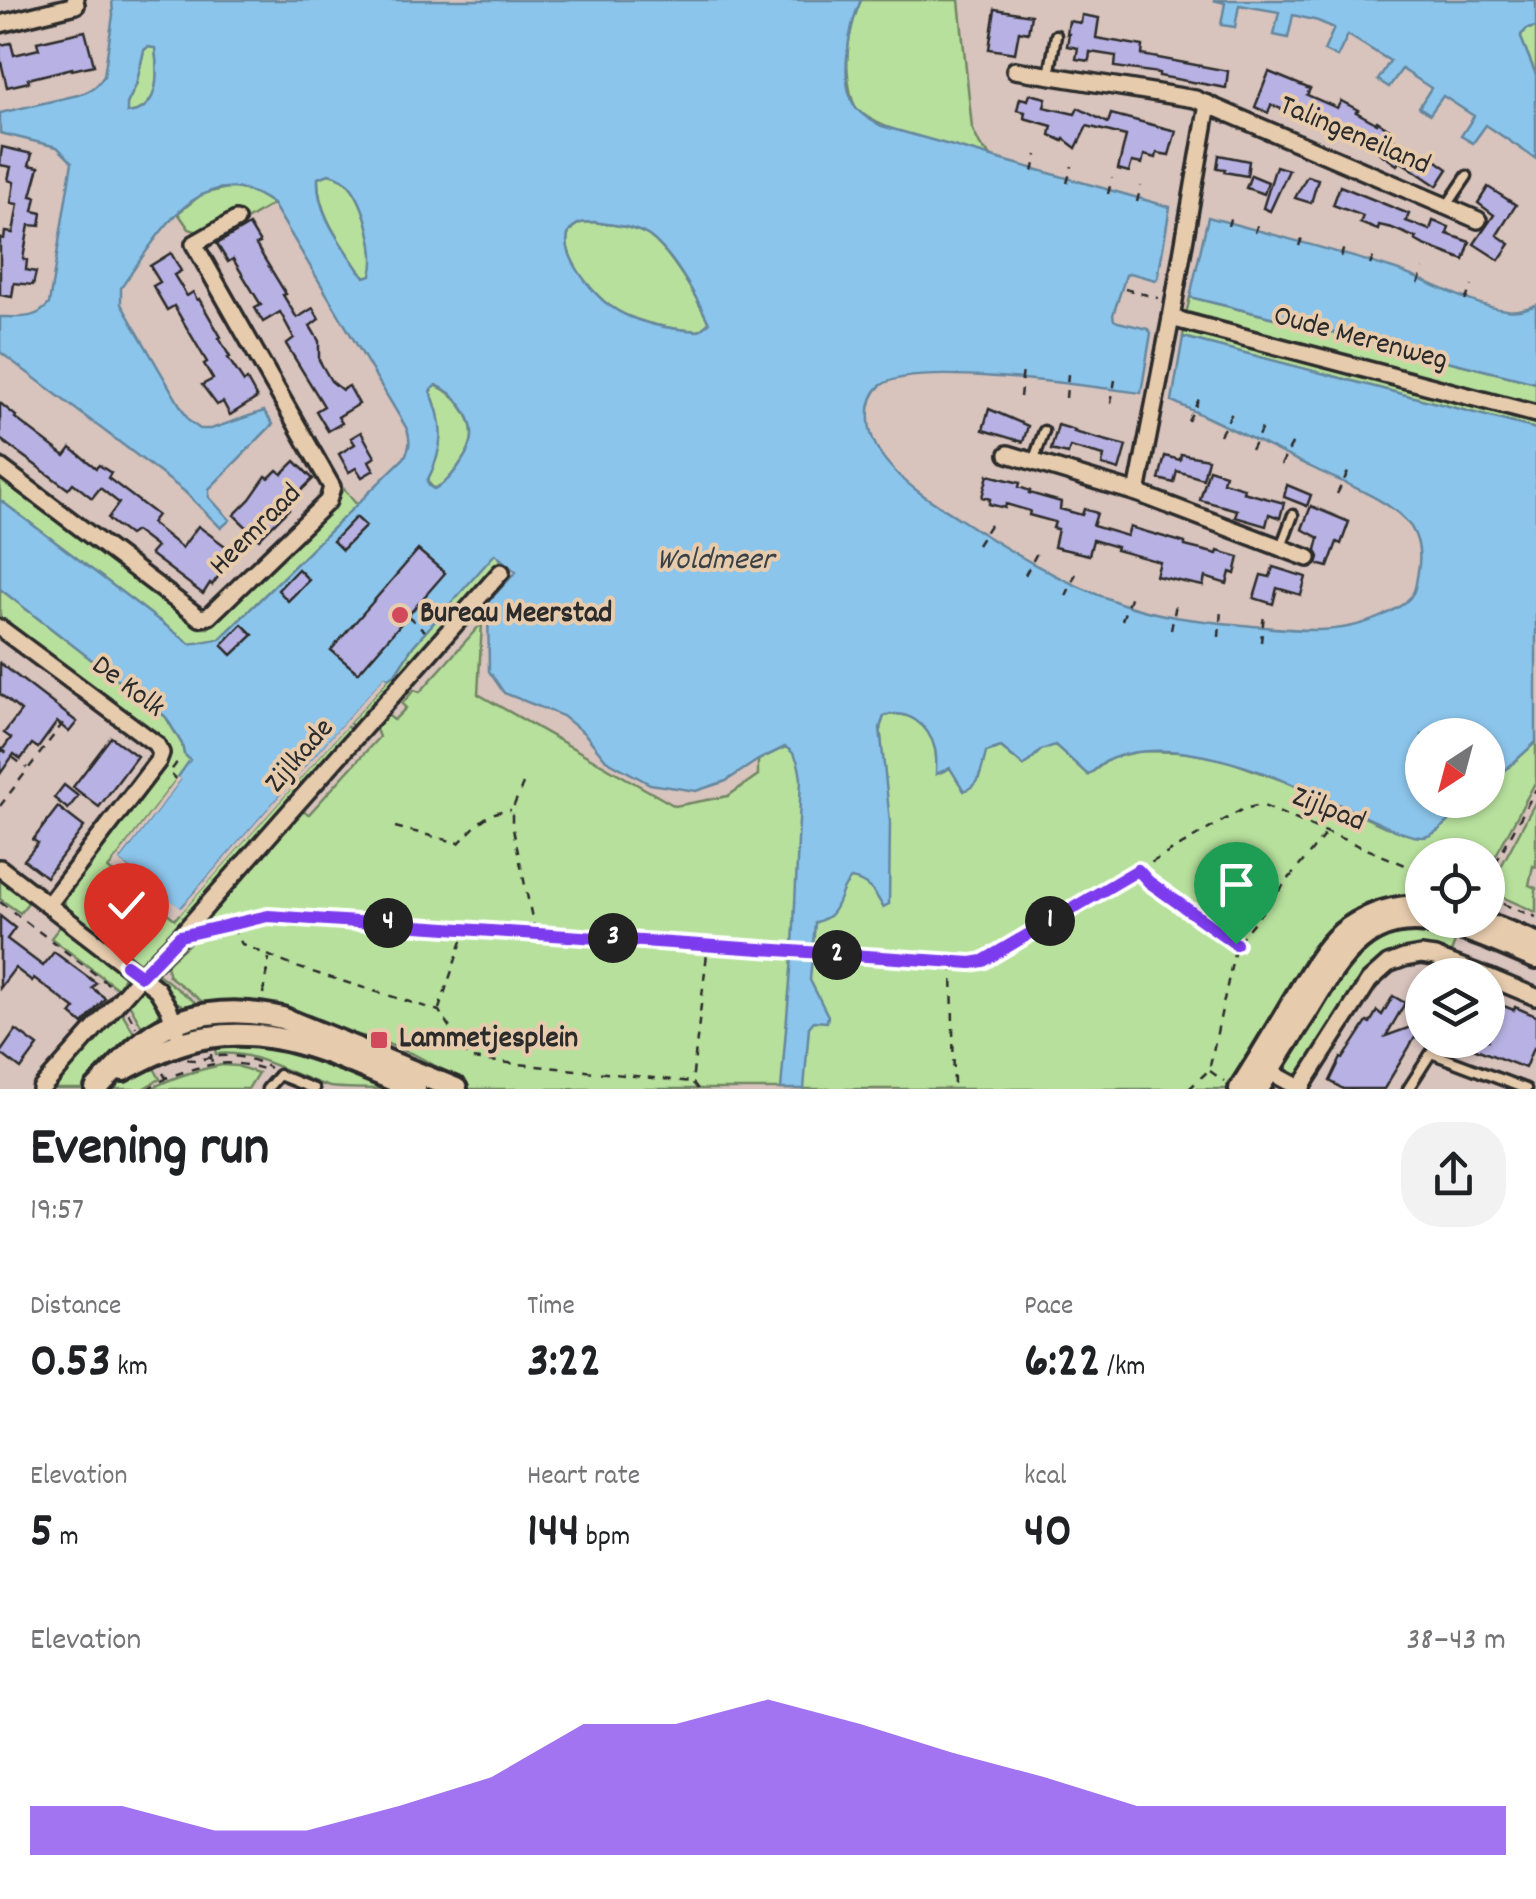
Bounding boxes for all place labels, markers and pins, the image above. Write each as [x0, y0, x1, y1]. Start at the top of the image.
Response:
place label: Bureau Meerstad [420, 594, 612, 637]
marker: Bureau Meerstad [389, 604, 411, 626]
pin [1194, 842, 1279, 945]
pin [84, 863, 169, 966]
pin: 1 [1025, 896, 1075, 946]
pin: 4 [363, 898, 413, 948]
pin: 3 [588, 913, 638, 963]
pin: 2 [812, 930, 862, 980]
place label: Lammetjesplein [399, 1019, 578, 1062]
marker: Lammetjesplein [368, 1029, 390, 1051]

